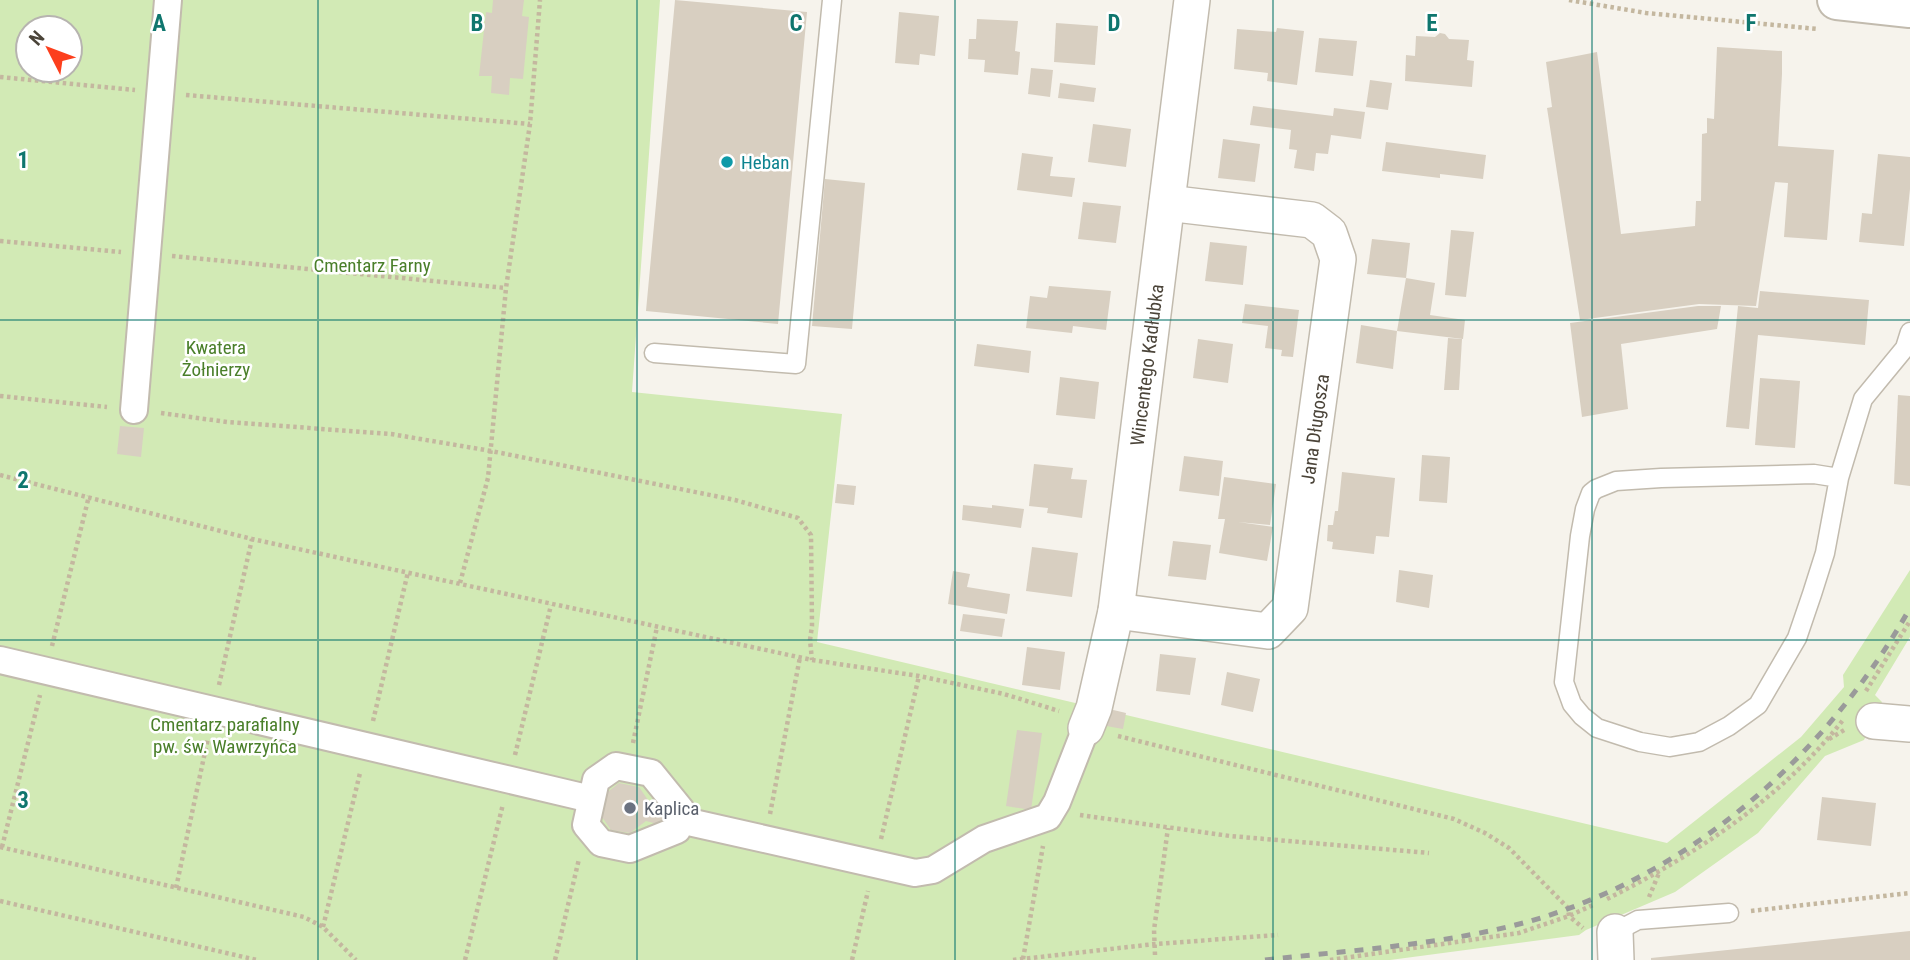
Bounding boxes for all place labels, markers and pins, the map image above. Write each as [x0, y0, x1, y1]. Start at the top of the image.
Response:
place label: Heban [741, 151, 789, 174]
marker: Heban [719, 154, 735, 170]
place label: Kaplica [644, 797, 699, 820]
marker: Kaplica [622, 800, 638, 816]

